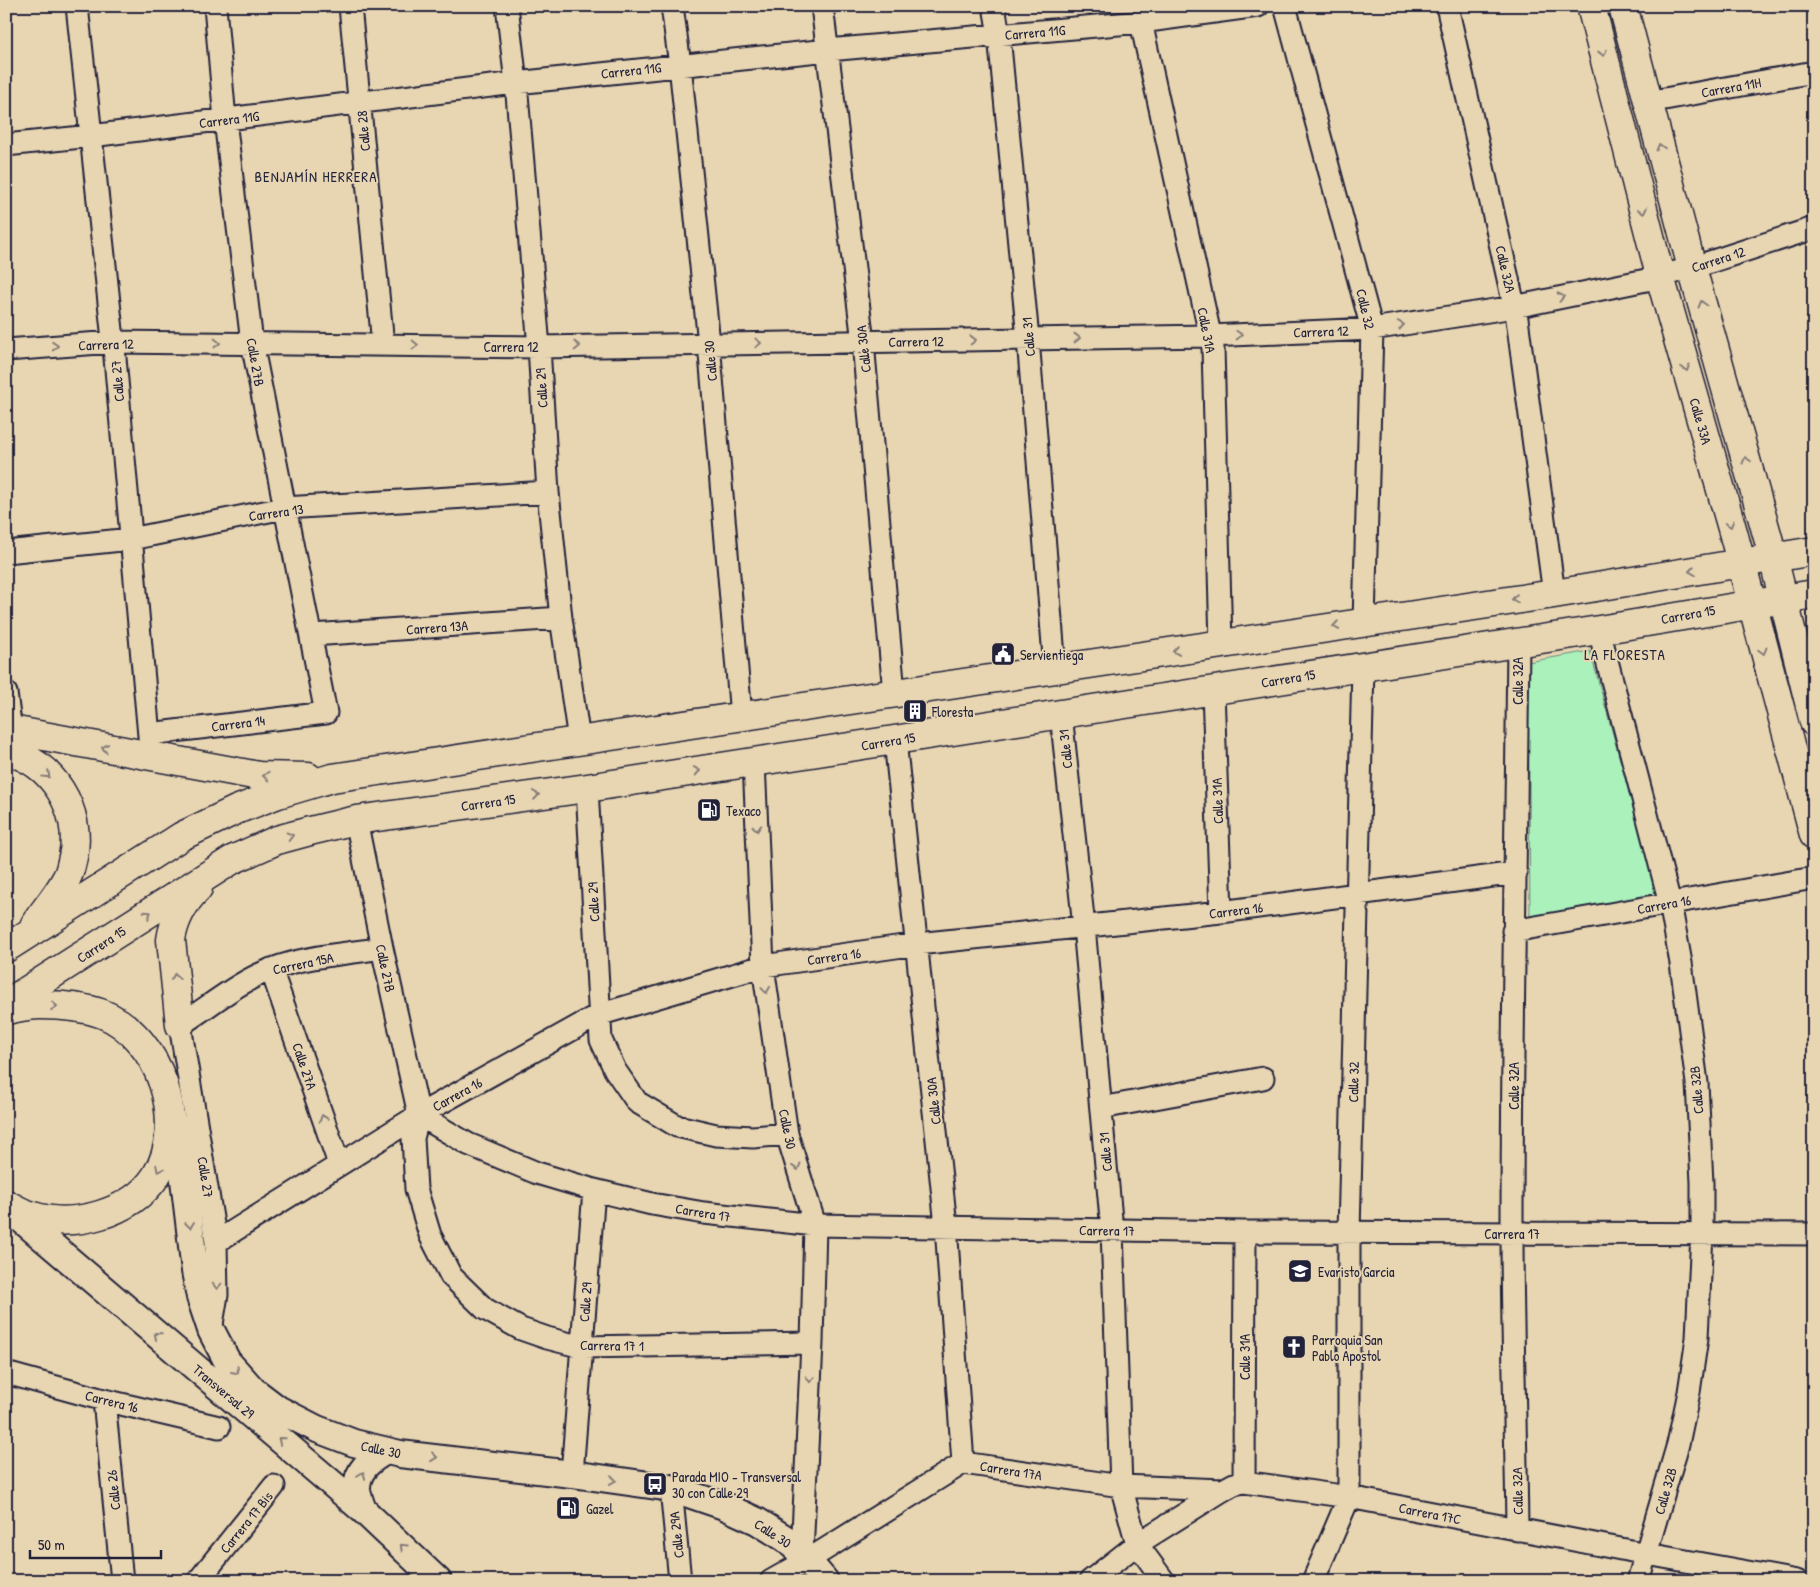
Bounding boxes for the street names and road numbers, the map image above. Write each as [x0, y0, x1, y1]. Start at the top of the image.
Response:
street label: Carrera 11G [1004, 20, 1066, 44]
street label: Carrera 11G [600, 57, 662, 83]
street label: Carrera 11H [1700, 72, 1763, 102]
street label: Carrera 11G [198, 106, 260, 132]
street label: Calle 28 [352, 110, 374, 152]
street label: Carrera 12 [1689, 241, 1748, 277]
street label: Calle 32A [1491, 244, 1521, 295]
street label: Calle 32 [1352, 287, 1380, 331]
street label: Calle 31A [1193, 306, 1221, 355]
street label: Calle 31 [1017, 317, 1039, 357]
street label: Carrera 12 [1293, 321, 1349, 341]
street label: Calle 30A [851, 324, 875, 374]
street label: Carrera 12 [888, 331, 944, 351]
street label: Carrera 12 [78, 334, 134, 354]
street label: Calle 27B [242, 336, 270, 388]
street label: Carrera 12 [483, 337, 539, 356]
street label: Calle 30 [699, 340, 721, 382]
street label: Calle 27 [106, 359, 128, 402]
street label: Calle 29 [530, 368, 552, 408]
street label: Calle 33A [1685, 396, 1717, 447]
street label: Carrera 13 [247, 499, 305, 525]
street label: Carrera 15 [1659, 600, 1717, 628]
street label: Carrera 13A [406, 615, 469, 639]
street label: Calle 32A [1508, 657, 1527, 705]
street label: Carrera 15 [1260, 664, 1317, 692]
street label: Carrera 14 [210, 710, 266, 736]
street label: Carrera 15 [860, 727, 917, 755]
street label: Calle 31 [1053, 728, 1077, 770]
street label: Calle 31A [1207, 777, 1227, 824]
street label: Carrera 15 [460, 789, 516, 815]
street label: Calle 29 [582, 882, 604, 922]
street label: Carrera 16 [1636, 890, 1693, 918]
street label: Carrera 16 [1208, 897, 1265, 923]
street label: Carrera 15 [73, 921, 129, 967]
street label: Calle 27B [372, 942, 400, 994]
street label: Carrera 16 [806, 943, 863, 969]
street label: Carrera 15A [271, 947, 335, 979]
street label: Calle 27A [288, 1040, 322, 1092]
street label: Calle 32 [1343, 1061, 1363, 1103]
street label: Calle 32A [1504, 1062, 1523, 1110]
street label: Calle 32B [1684, 1065, 1708, 1115]
street label: Carrera 16 [429, 1072, 486, 1115]
street label: Calle 30A [921, 1076, 945, 1126]
street label: Calle 30 [774, 1107, 802, 1151]
street label: Calle 31 [1094, 1132, 1116, 1172]
street label: Calle 27 [193, 1155, 219, 1199]
street label: Carrera 17 [674, 1198, 732, 1226]
street label: Carrera 17 [1079, 1220, 1135, 1240]
street label: Carrera 17 [1484, 1224, 1540, 1243]
street label: Calle 29 [574, 1282, 596, 1322]
street label: Calle 31A [1235, 1334, 1254, 1380]
street label: Carrera 17 1 [580, 1335, 644, 1355]
street label: Transversal 29 [189, 1360, 259, 1422]
street label: Carrera 16 [83, 1385, 141, 1417]
street label: Calle 30 [359, 1435, 403, 1463]
street label: Carrera 17A [979, 1456, 1043, 1484]
street label: Calle 32B [1649, 1465, 1681, 1517]
street label: Calle 32A [1507, 1467, 1527, 1515]
street label: Calle 26 [101, 1469, 125, 1511]
street label: Carrera 17 Bis [215, 1487, 277, 1557]
street label: Carrera 17C [1397, 1498, 1463, 1528]
street label: Calle 29A [664, 1511, 688, 1559]
street label: Calle 30 [751, 1514, 795, 1552]

